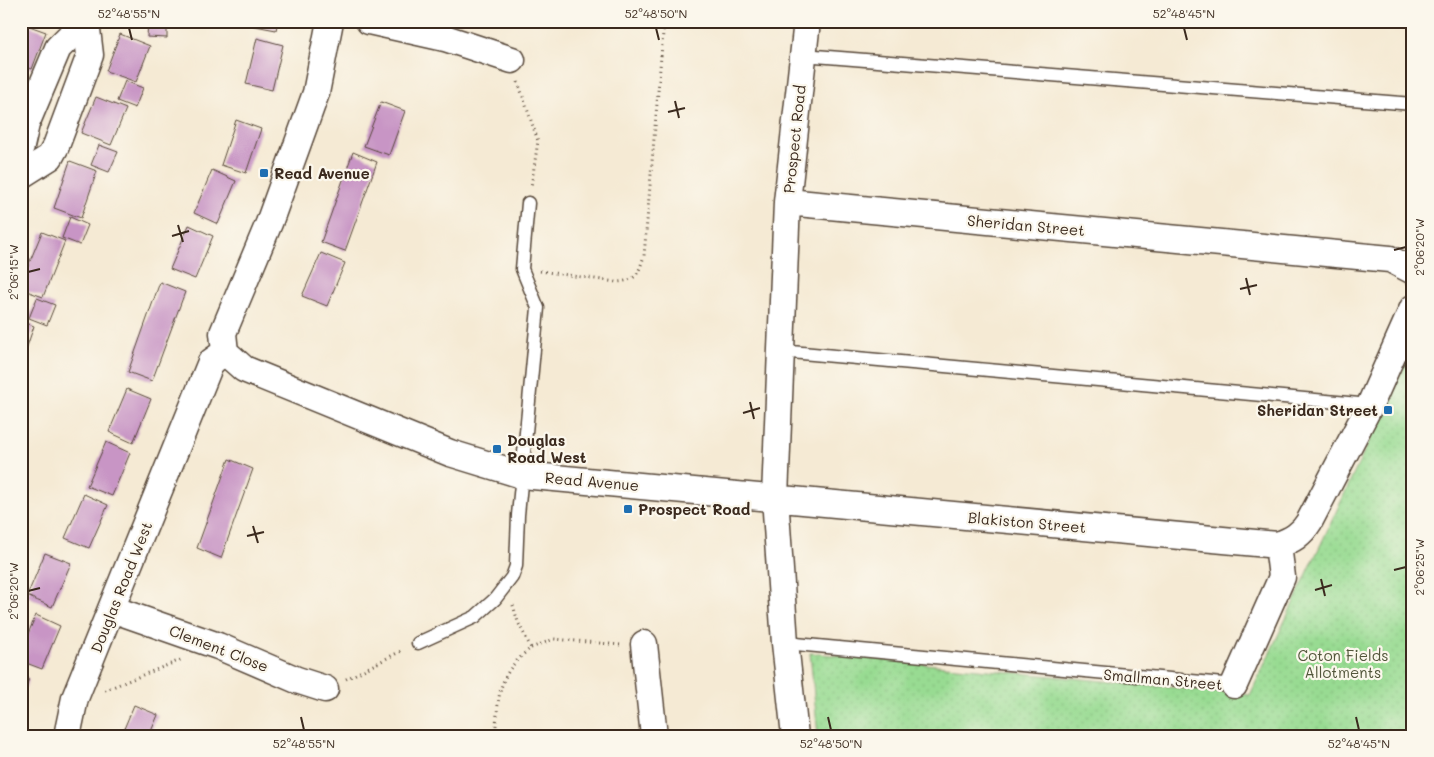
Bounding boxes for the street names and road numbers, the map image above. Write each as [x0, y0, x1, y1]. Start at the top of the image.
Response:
street label: Prospect Road [778, 84, 810, 194]
street label: Sheridan Street [966, 210, 1086, 240]
street label: Read Avenue [544, 467, 640, 495]
street label: Blakiston Street [967, 507, 1087, 537]
street label: Douglas Road West [86, 518, 156, 656]
street label: Clement Close [167, 620, 271, 676]
street label: Smallman Street [1103, 664, 1223, 694]

